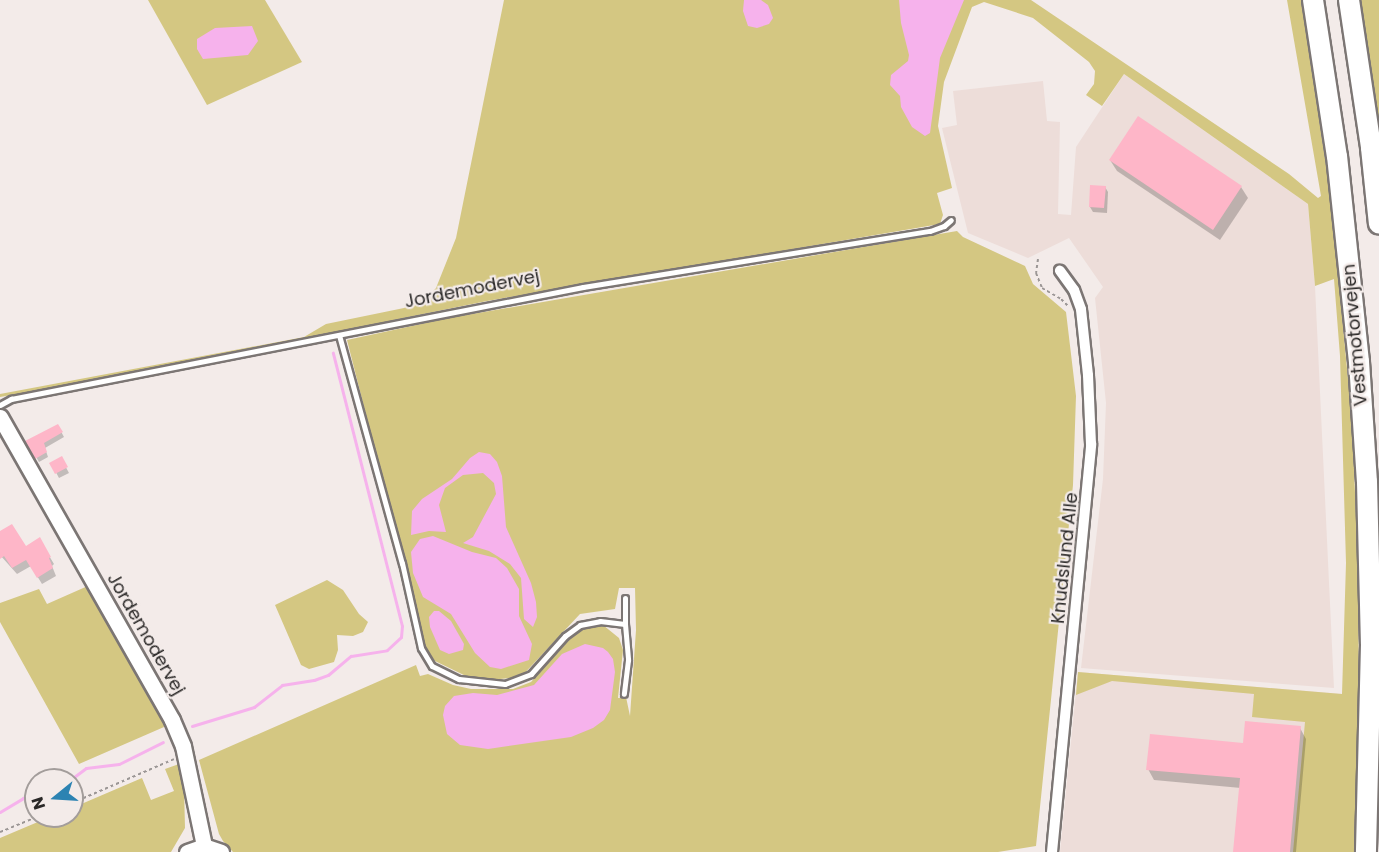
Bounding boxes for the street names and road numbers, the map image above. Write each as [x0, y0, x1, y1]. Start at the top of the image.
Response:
street label: Vestmotorvejen [1338, 263, 1372, 407]
street label: Jordemodervej [403, 265, 541, 313]
street label: Knudslund Alle [1047, 491, 1083, 625]
street label: Jordemodervej [102, 569, 190, 699]

